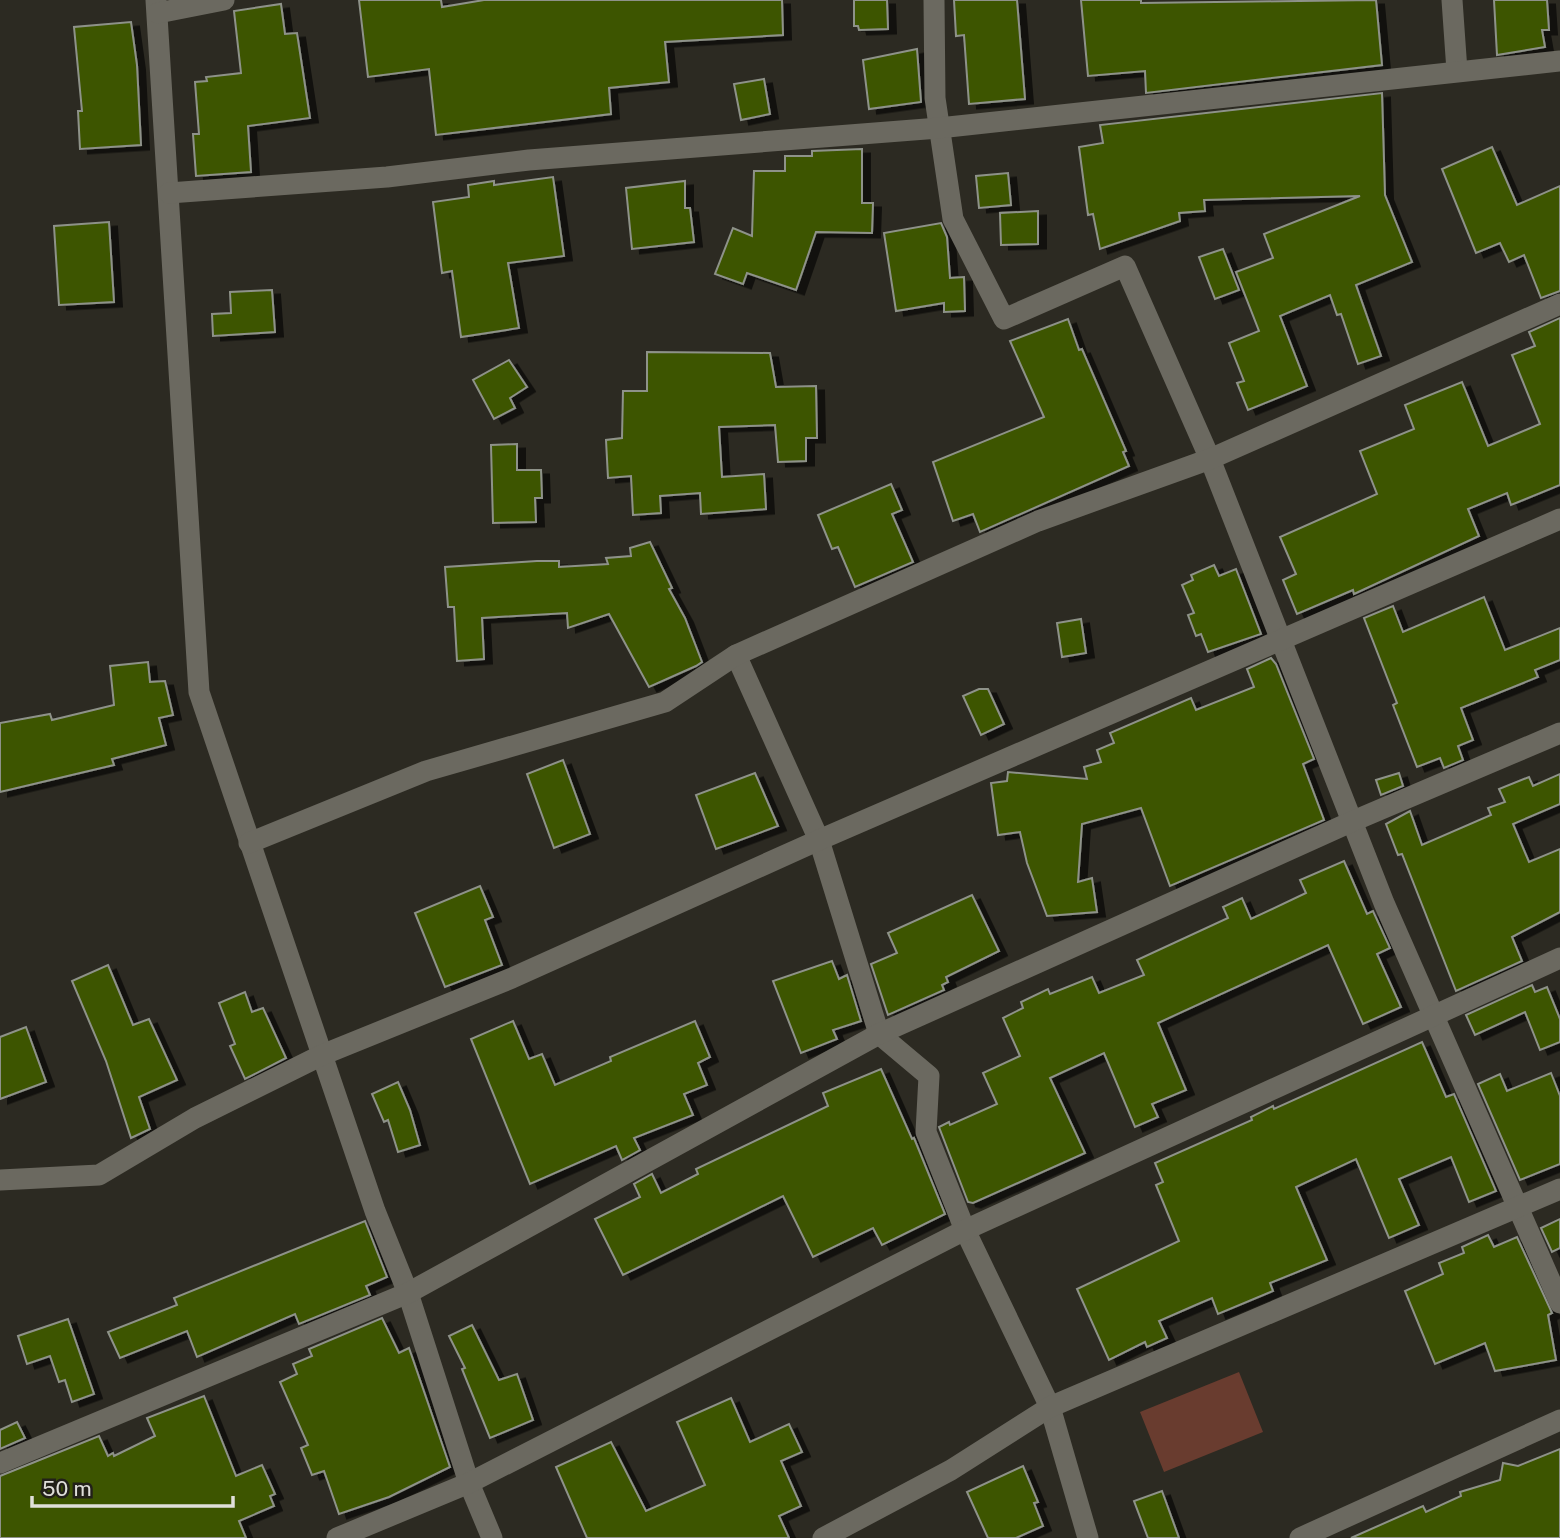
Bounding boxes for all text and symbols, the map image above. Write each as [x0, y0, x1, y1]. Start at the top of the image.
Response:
scale bar [32, 1464, 233, 1508]
text: 50 m [42, 1476, 92, 1501]

